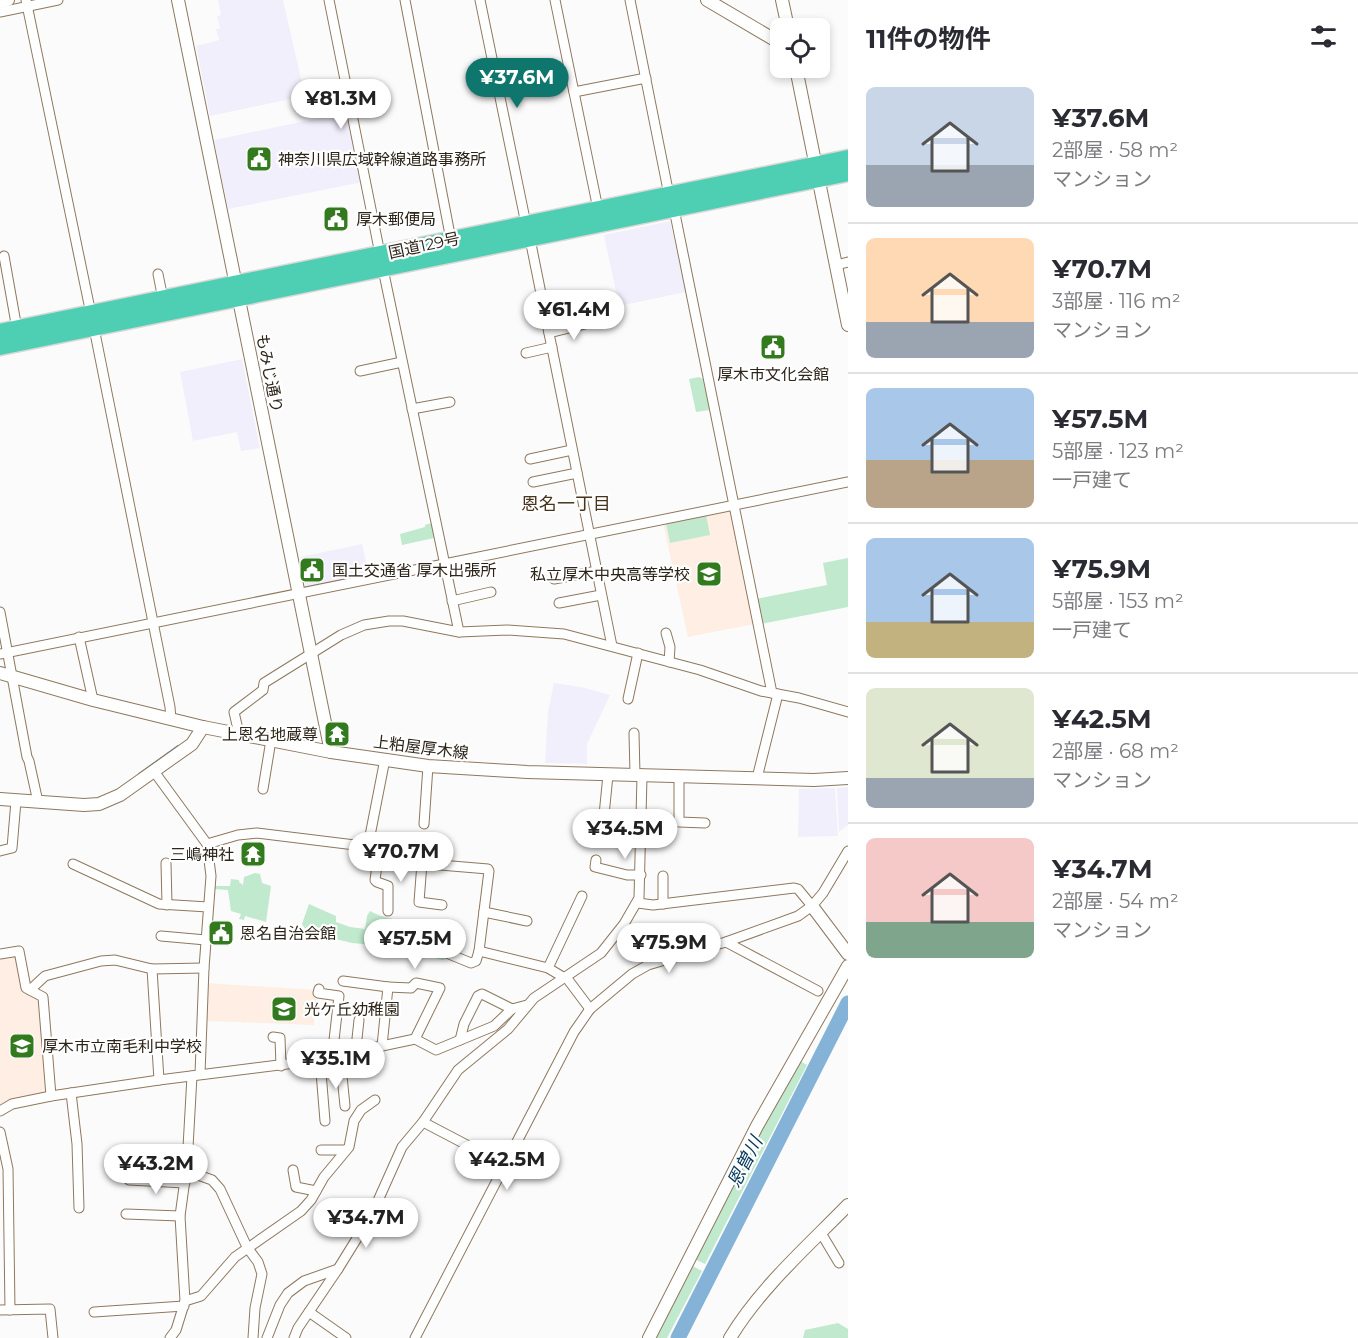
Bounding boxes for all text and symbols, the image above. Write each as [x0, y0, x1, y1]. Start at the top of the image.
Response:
map controls [770, 18, 830, 78]
button: locate [770, 18, 830, 78]
icon: filters [1307, 20, 1340, 53]
text: 11件の物件 [866, 23, 990, 55]
pin: ¥37.6M [468, 58, 566, 109]
text: ¥37.6M [480, 65, 554, 89]
pin: ¥81.3M [292, 79, 390, 130]
text: ¥81.3M [305, 86, 377, 110]
text: ¥37.6M [1052, 102, 1149, 134]
icon: home [914, 111, 986, 183]
text: 2部屋 · 58 m² [1052, 138, 1178, 162]
public building icon: 神奈川県広域幹線道路事務所 [244, 144, 274, 174]
place label: 神奈川県広域幹線道路事務所 [278, 150, 486, 169]
text: マンション [1052, 167, 1152, 191]
public building icon: 厚木郵便局 [321, 204, 351, 234]
place label: 厚木郵便局 [356, 210, 436, 229]
street label: 国道129号 [387, 229, 462, 262]
text: ¥70.7M [1052, 253, 1152, 285]
icon: home [914, 262, 986, 334]
text: 3部屋 · 116 m² [1052, 289, 1180, 313]
pin: ¥61.4M [525, 290, 623, 341]
text: ¥61.4M [537, 297, 611, 321]
text: マンション [1052, 318, 1152, 342]
street label: もみじ通り [253, 332, 286, 414]
public building icon: 厚木市文化会館 [758, 332, 788, 362]
place label: 厚木市文化会館 [717, 365, 829, 384]
text: ¥57.5M [1052, 403, 1148, 435]
icon: home [914, 412, 986, 484]
text: 5部屋 · 123 m² [1052, 439, 1184, 463]
text: 一戸建て [1052, 468, 1132, 492]
district label: 恩名一丁目 [521, 493, 611, 515]
text: ¥75.9M [1052, 553, 1151, 585]
public building icon: 国土交通省 厚木出張所 [297, 555, 327, 585]
school or university icon: 私立厚木中央高等学校 [694, 559, 724, 589]
place label: 国土交通省 厚木出張所 [332, 561, 496, 580]
icon: home [914, 562, 986, 634]
place label: 私立厚木中央高等学校 [530, 565, 690, 584]
text: 5部屋 · 153 m² [1052, 589, 1184, 613]
text: 一戸建て [1052, 618, 1132, 642]
text: ¥42.5M [1052, 703, 1152, 735]
icon: home [914, 712, 986, 784]
temple icon: 上恩名地蔵尊 [322, 719, 352, 749]
place label: 上恩名地蔵尊 [222, 725, 318, 744]
street label: 上粕屋厚木線 [372, 732, 470, 763]
text: 2部屋 · 68 m² [1052, 739, 1179, 763]
text: マンション [1052, 768, 1152, 792]
pin: ¥34.5M [576, 809, 674, 860]
text: ¥34.5M [586, 816, 664, 840]
pin: ¥70.7M [352, 832, 450, 883]
temple icon: 三嶋神社 [238, 839, 268, 869]
text: ¥70.7M [363, 839, 439, 863]
place label: 三嶋神社 [170, 845, 234, 864]
text: ¥34.7M [1052, 853, 1153, 885]
icon: home [914, 862, 986, 934]
text: 2部屋 · 54 m² [1052, 889, 1178, 913]
public building icon: 恩名自治会館 [206, 918, 236, 948]
text: マンション [1052, 918, 1152, 942]
pin: ¥57.5M [366, 919, 464, 970]
pin: ¥75.9M [620, 923, 718, 974]
place label: 恩名自治会館 [240, 924, 336, 943]
text: ¥57.5M [378, 926, 452, 950]
text: ¥75.9M [631, 930, 707, 954]
school or university icon: 光ケ丘幼稚園 [269, 994, 299, 1024]
place label: 光ケ丘幼稚園 [304, 1000, 400, 1019]
school or university icon: 厚木市立南毛利中学校 [7, 1031, 37, 1061]
place label: 厚木市立南毛利中学校 [42, 1037, 202, 1056]
pin: ¥35.1M [287, 1039, 385, 1090]
text: ¥35.1M [301, 1046, 371, 1070]
water label: 恩曽川 [723, 1131, 768, 1191]
pin: ¥42.5M [458, 1140, 556, 1191]
pin: ¥43.2M [107, 1144, 205, 1195]
text: ¥42.5M [469, 1147, 545, 1171]
text: ¥43.2M [118, 1151, 194, 1175]
pin: ¥34.7M [317, 1198, 415, 1249]
text: ¥34.7M [327, 1205, 405, 1229]

